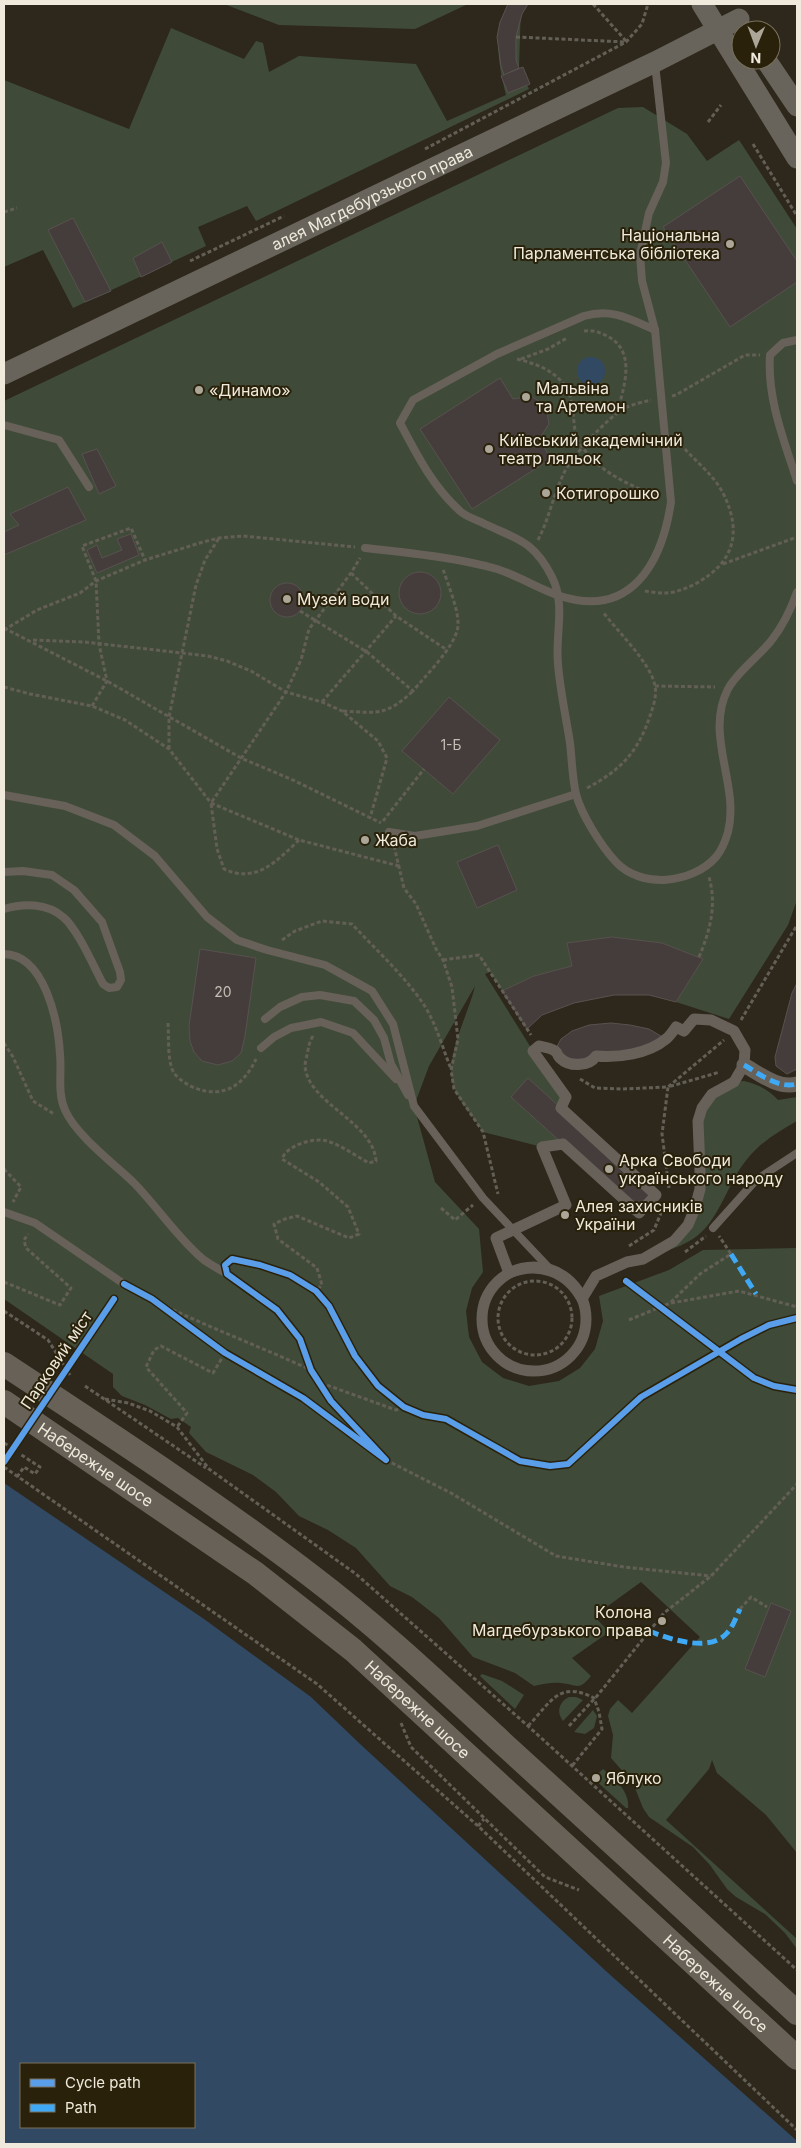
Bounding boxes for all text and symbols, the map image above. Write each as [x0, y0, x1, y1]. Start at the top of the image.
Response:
north arrow [731, 20, 781, 70]
text: N [750, 50, 761, 67]
street label: алея Магдебурзького права [268, 141, 476, 254]
place label: Національна Парламентська бібліотека [513, 225, 720, 263]
marker: Національна Парламентська бібліотека [724, 238, 736, 250]
place label: Мальвіна та Артемон [536, 378, 626, 416]
place label: «Динамо» [209, 380, 291, 400]
marker: «Динамо» [193, 384, 205, 396]
marker: Мальвіна та Артемон [520, 391, 532, 403]
place label: Київський академічний театр ляльок [499, 430, 683, 468]
marker: Київський академічний театр ляльок [483, 443, 495, 455]
place label: Котигорошко [556, 483, 660, 503]
marker: Котигорошко [540, 487, 552, 499]
place label: Музей води [297, 589, 390, 609]
marker: Музей води [281, 593, 293, 605]
house number: 1-Б [440, 736, 462, 753]
place label: Жаба [375, 830, 417, 850]
marker: Жаба [359, 834, 371, 846]
house number: 20 [214, 983, 232, 1000]
place label: Арка Свободи українського народу [619, 1150, 783, 1188]
marker: Арка Свободи українського народу [603, 1163, 615, 1175]
place label: Алея захисників України [575, 1196, 703, 1234]
marker: Алея захисників України [559, 1209, 571, 1221]
street label: Парковий міст [16, 1307, 96, 1413]
street label: Набережне шосе [34, 1418, 158, 1511]
place label: Колона Магдебурзького права [472, 1602, 652, 1640]
marker: Колона Магдебурзького права [656, 1615, 668, 1627]
street label: Набережне шосе [361, 1656, 474, 1763]
place label: Яблуко [606, 1768, 662, 1788]
marker: Яблуко [590, 1772, 602, 1784]
street label: Набережне шосе [659, 1930, 773, 2037]
legend [20, 2063, 195, 2128]
text: Cycle path [65, 2073, 141, 2092]
text: Path [65, 2098, 97, 2117]

